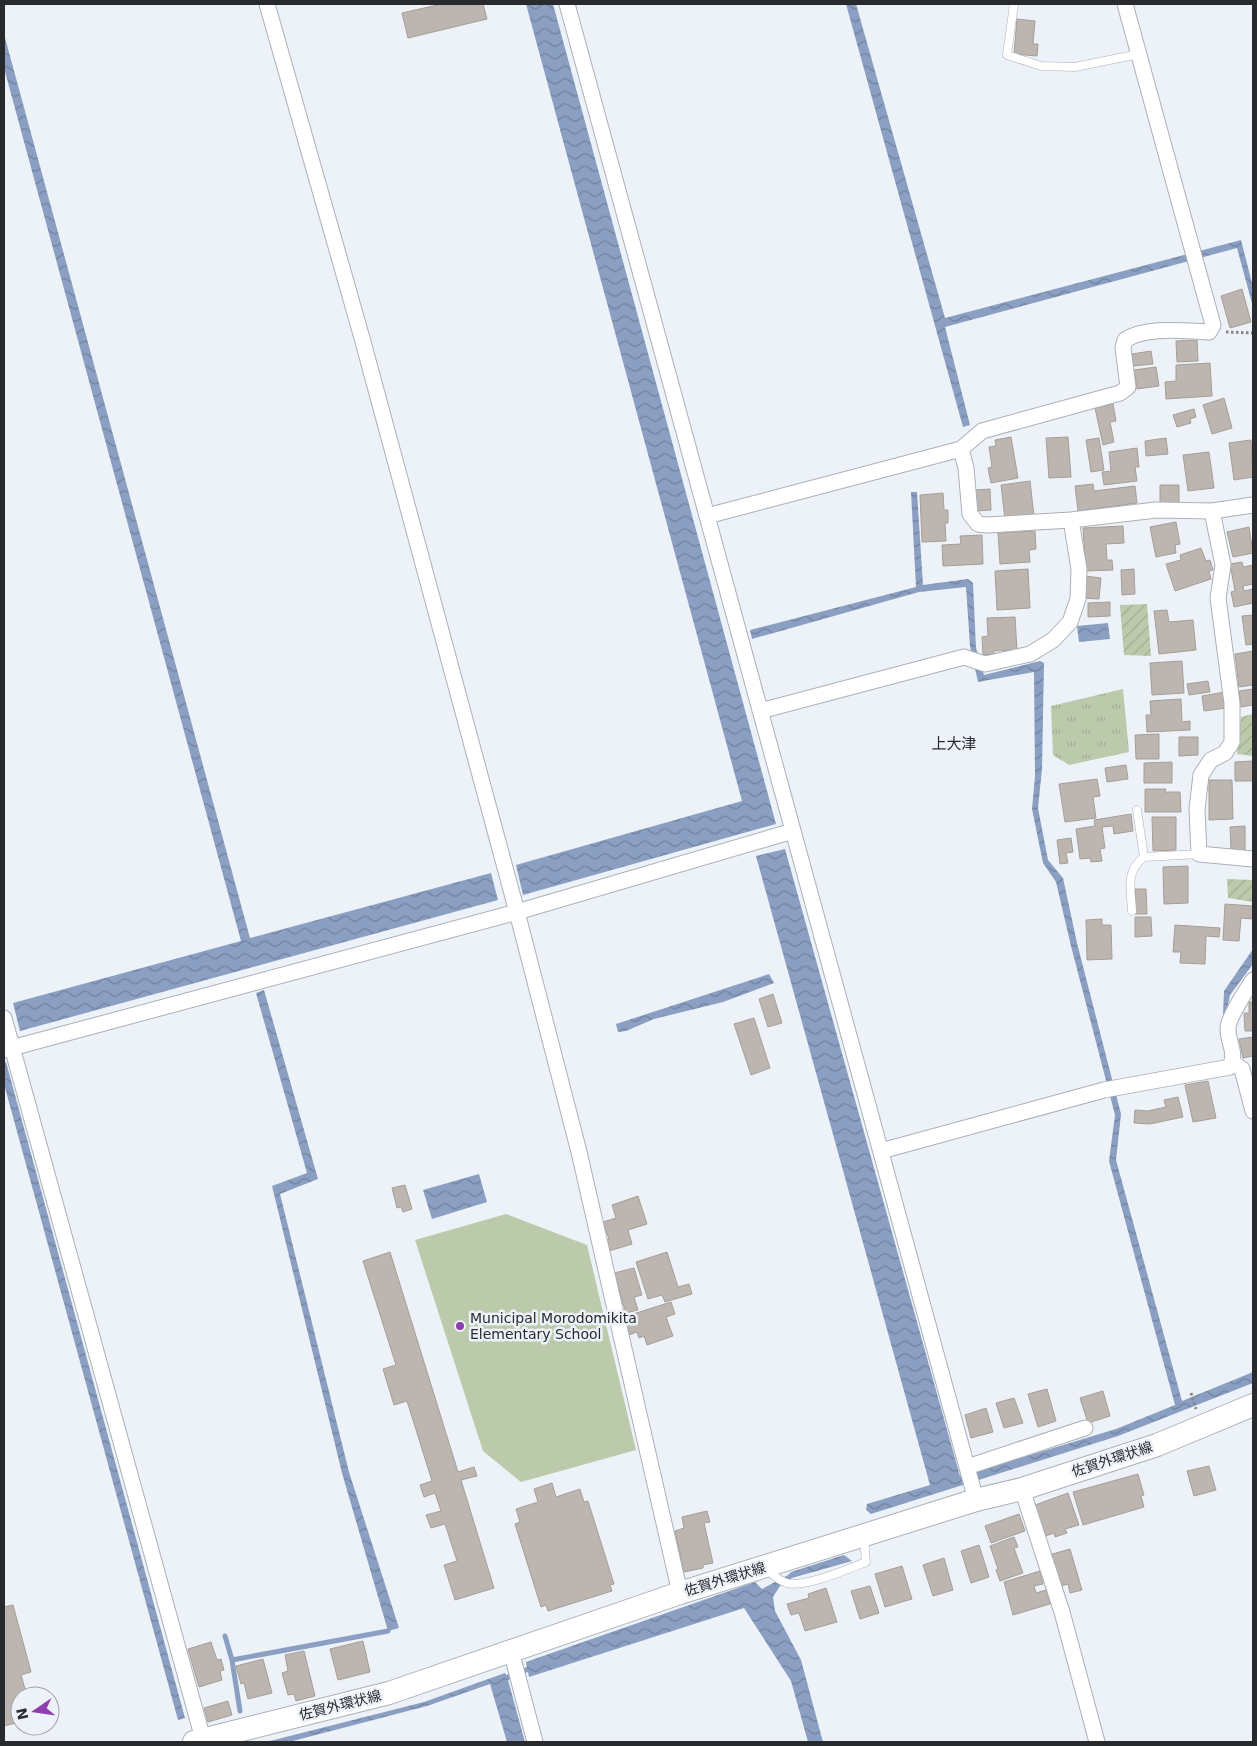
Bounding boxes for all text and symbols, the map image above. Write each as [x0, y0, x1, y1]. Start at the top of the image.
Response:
district label: 上大津 [931, 735, 977, 753]
place label: Municipal Morodomikita Elementary School [470, 1310, 637, 1342]
marker: Municipal Morodomikita Elementary School [454, 1320, 466, 1332]
street label: 佐賀外環状線 [1070, 1438, 1154, 1480]
street label: 佐賀外環状線 [682, 1559, 768, 1599]
north arrow [10, 1686, 60, 1736]
street label: 佐賀外環状線 [297, 1687, 383, 1723]
text: N [13, 1706, 31, 1721]

